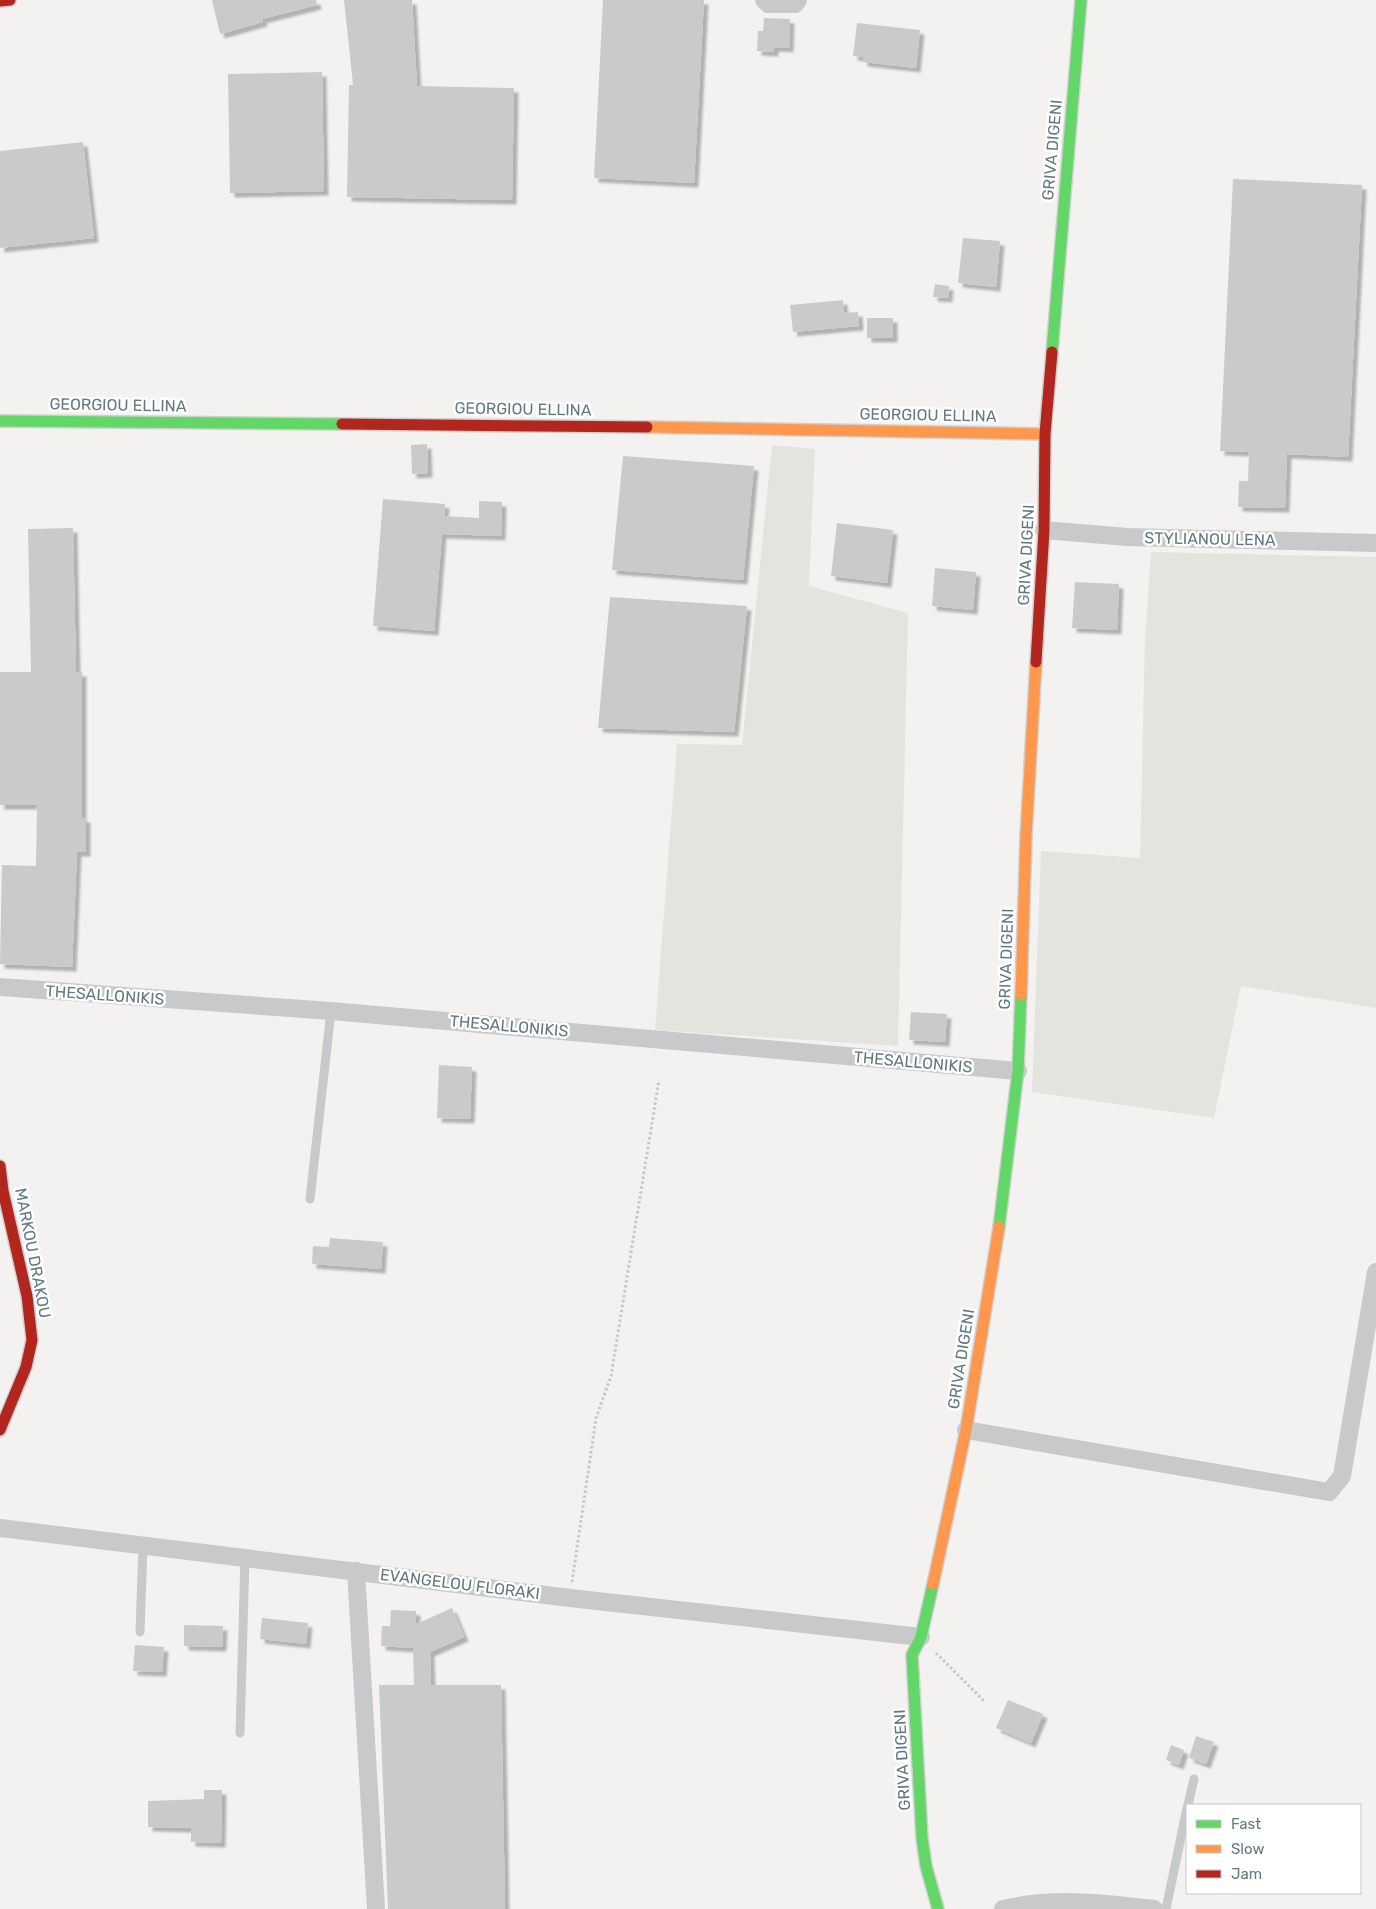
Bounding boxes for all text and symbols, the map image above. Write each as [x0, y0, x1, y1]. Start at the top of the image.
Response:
street label: GRIVA DIGENI [1038, 99, 1066, 201]
street label: GEORGIOU ELLINA [49, 394, 187, 416]
street label: GEORGIOU ELLINA [454, 398, 592, 420]
street label: GEORGIOU ELLINA [859, 404, 997, 426]
street label: GRIVA DIGENI [1014, 504, 1038, 606]
street label: STYLIANOU LENA [1144, 528, 1276, 550]
street label: GRIVA DIGENI [995, 908, 1017, 1010]
street label: THESALLONIKIS [45, 981, 165, 1009]
street label: THESALLONIKIS [449, 1011, 569, 1041]
street label: THESALLONIKIS [853, 1047, 973, 1077]
street label: MARKOU DRAKOU [11, 1186, 55, 1320]
street label: GRIVA DIGENI [944, 1308, 978, 1410]
street label: EVANGELOU FLORAKI [379, 1565, 541, 1603]
street label: GRIVA DIGENI [890, 1709, 914, 1811]
legend [1186, 1804, 1361, 1894]
text: Fast [1231, 1815, 1261, 1833]
text: Slow [1231, 1840, 1264, 1858]
text: Jam [1231, 1865, 1262, 1883]

